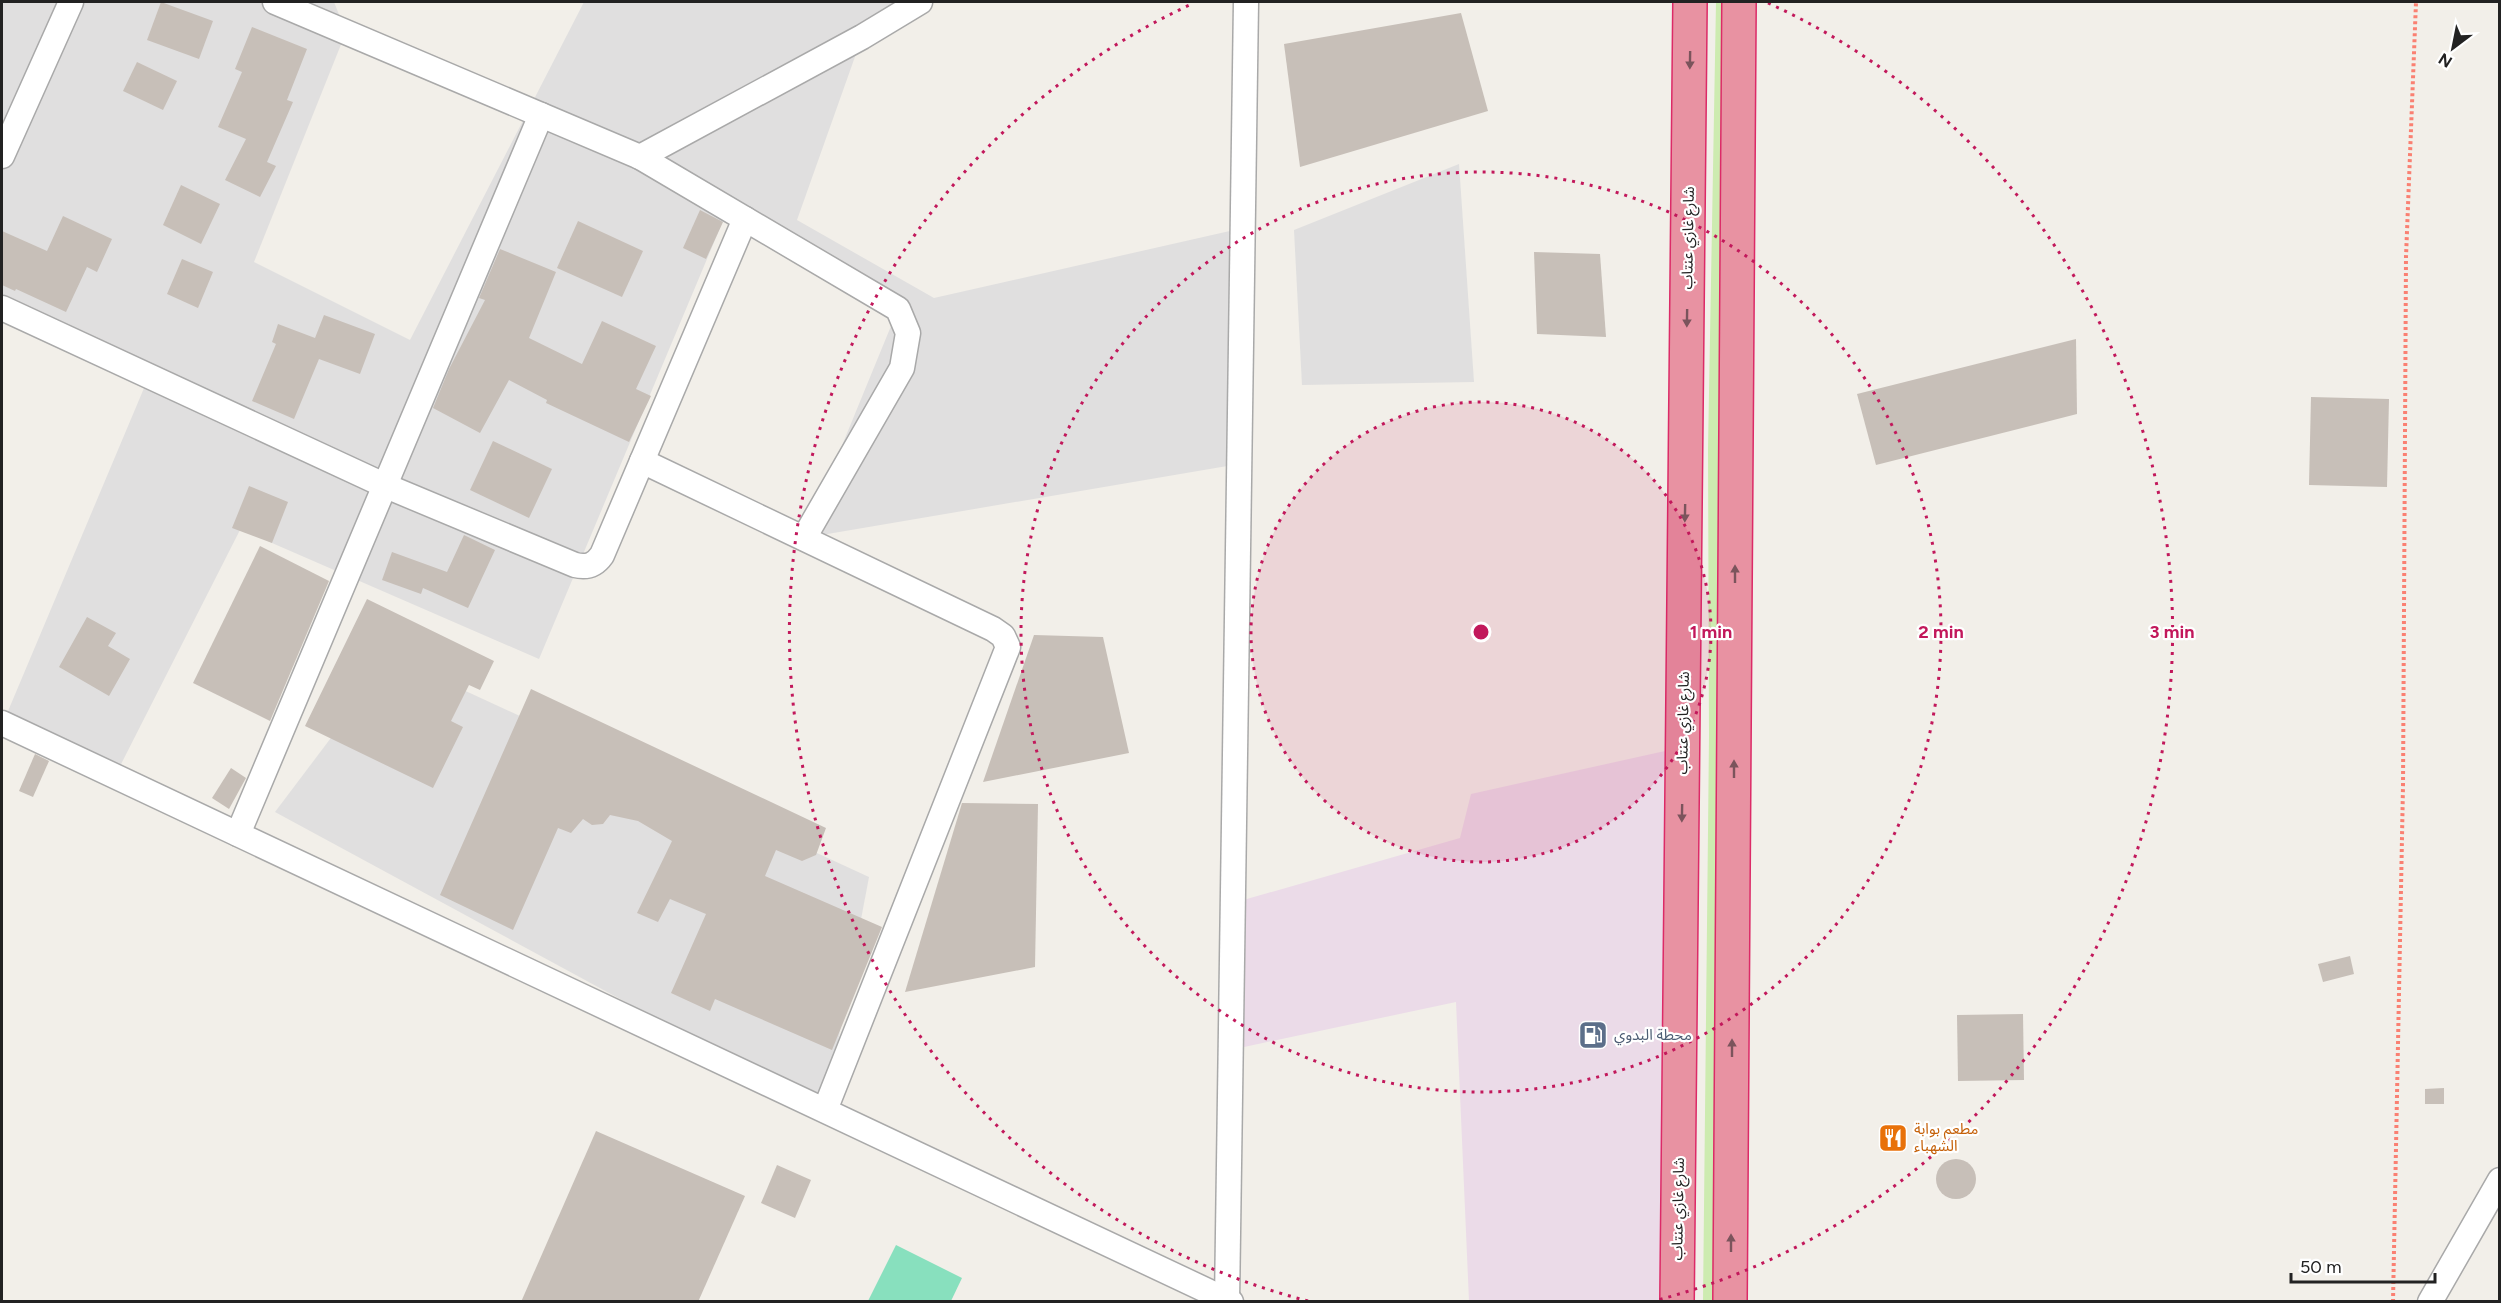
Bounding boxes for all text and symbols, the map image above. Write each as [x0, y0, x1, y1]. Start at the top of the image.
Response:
north arrow [2423, 18, 2483, 78]
text: N [2435, 49, 2456, 72]
one-way arrow [1685, 50, 1695, 69]
street label: شارع غازي عنتاب [1678, 186, 1701, 290]
one-way arrow [1682, 308, 1692, 327]
one-way arrow [1680, 503, 1690, 522]
one-way arrow [1730, 565, 1740, 584]
text: 1 min [1690, 621, 1732, 643]
text: 2 min [1918, 621, 1964, 643]
text: 3 min [2150, 621, 2194, 643]
centre of rings [1471, 622, 1491, 642]
street label: شارع غازي عنتاب [1673, 671, 1696, 775]
one-way arrow [1729, 760, 1739, 779]
one-way arrow [1677, 803, 1687, 822]
fuel station icon: محطة البدوي [1577, 1019, 1609, 1051]
place label: محطة البدوي [1614, 1026, 1692, 1046]
one-way arrow [1727, 1039, 1737, 1058]
place label: مطعم بوابة الشهباء [1914, 1120, 1979, 1155]
restaurant icon: مطعم بوابة الشهباء [1877, 1122, 1909, 1154]
street label: شارع غازي عنتاب [1668, 1157, 1691, 1261]
one-way arrow [1726, 1234, 1736, 1253]
scale bar [2291, 1246, 2435, 1284]
text: 50 m [2300, 1256, 2342, 1278]

